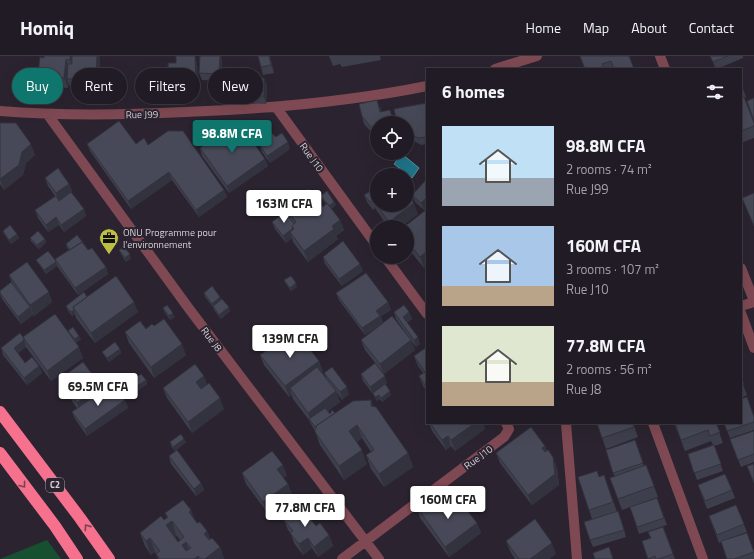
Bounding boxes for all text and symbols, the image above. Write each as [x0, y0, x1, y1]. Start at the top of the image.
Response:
text: Homiq [20, 13, 74, 42]
text: Home [526, 17, 561, 38]
text: Map [583, 17, 609, 38]
text: About [631, 17, 667, 38]
text: Contact [689, 17, 734, 38]
chip: Buy [12, 68, 63, 104]
chip: Rent [71, 68, 127, 104]
chip: Filters [135, 68, 200, 104]
chip: New [208, 68, 263, 104]
text: 6 homes [442, 79, 505, 105]
icon: filters [704, 81, 726, 103]
street label: Rue J99 [125, 107, 159, 122]
map controls [370, 116, 414, 264]
button: locate [370, 116, 414, 160]
pin: 98.8M CFA [186, 120, 278, 154]
text: 98.8M CFA [202, 123, 262, 143]
text: 98.8M CFA [566, 133, 645, 159]
street label: Rue J10 [296, 140, 328, 175]
icon: home [474, 142, 522, 190]
text: 2 rooms · 74 m² [566, 159, 652, 179]
button: + [370, 168, 414, 212]
text: Rue J99 [566, 179, 609, 199]
pin: 163M CFA [243, 190, 325, 224]
text: 163M CFA [255, 193, 313, 213]
button: − [370, 220, 414, 264]
place label: ONU Programme pour l'environnement [123, 225, 217, 252]
office icon: ONU Programme pour l'environnement [98, 227, 120, 255]
text: 160M CFA [566, 233, 641, 259]
icon: home [474, 242, 522, 290]
text: 3 rooms · 107 m² [566, 259, 659, 279]
text: Rue J10 [566, 279, 609, 299]
street label: Rue J8 [197, 324, 226, 355]
pin: 139M CFA [249, 325, 331, 359]
text: 139M CFA [261, 328, 319, 348]
text: 77.8M CFA [566, 333, 645, 359]
icon: home [474, 342, 522, 390]
text: 2 rooms · 56 m² [566, 359, 652, 379]
pin: 69.5M CFA [52, 373, 144, 407]
text: 69.5M CFA [68, 376, 128, 396]
text: Rue J8 [566, 379, 601, 399]
street label: Rue J10 [461, 441, 496, 473]
road number: C2 [46, 478, 64, 492]
one-way arrow [19, 480, 26, 487]
pin: 160M CFA [407, 486, 489, 520]
text: 160M CFA [419, 489, 477, 509]
pin: 77.8M CFA [259, 494, 351, 528]
text: 77.8M CFA [275, 497, 335, 517]
one-way arrow [85, 524, 92, 531]

